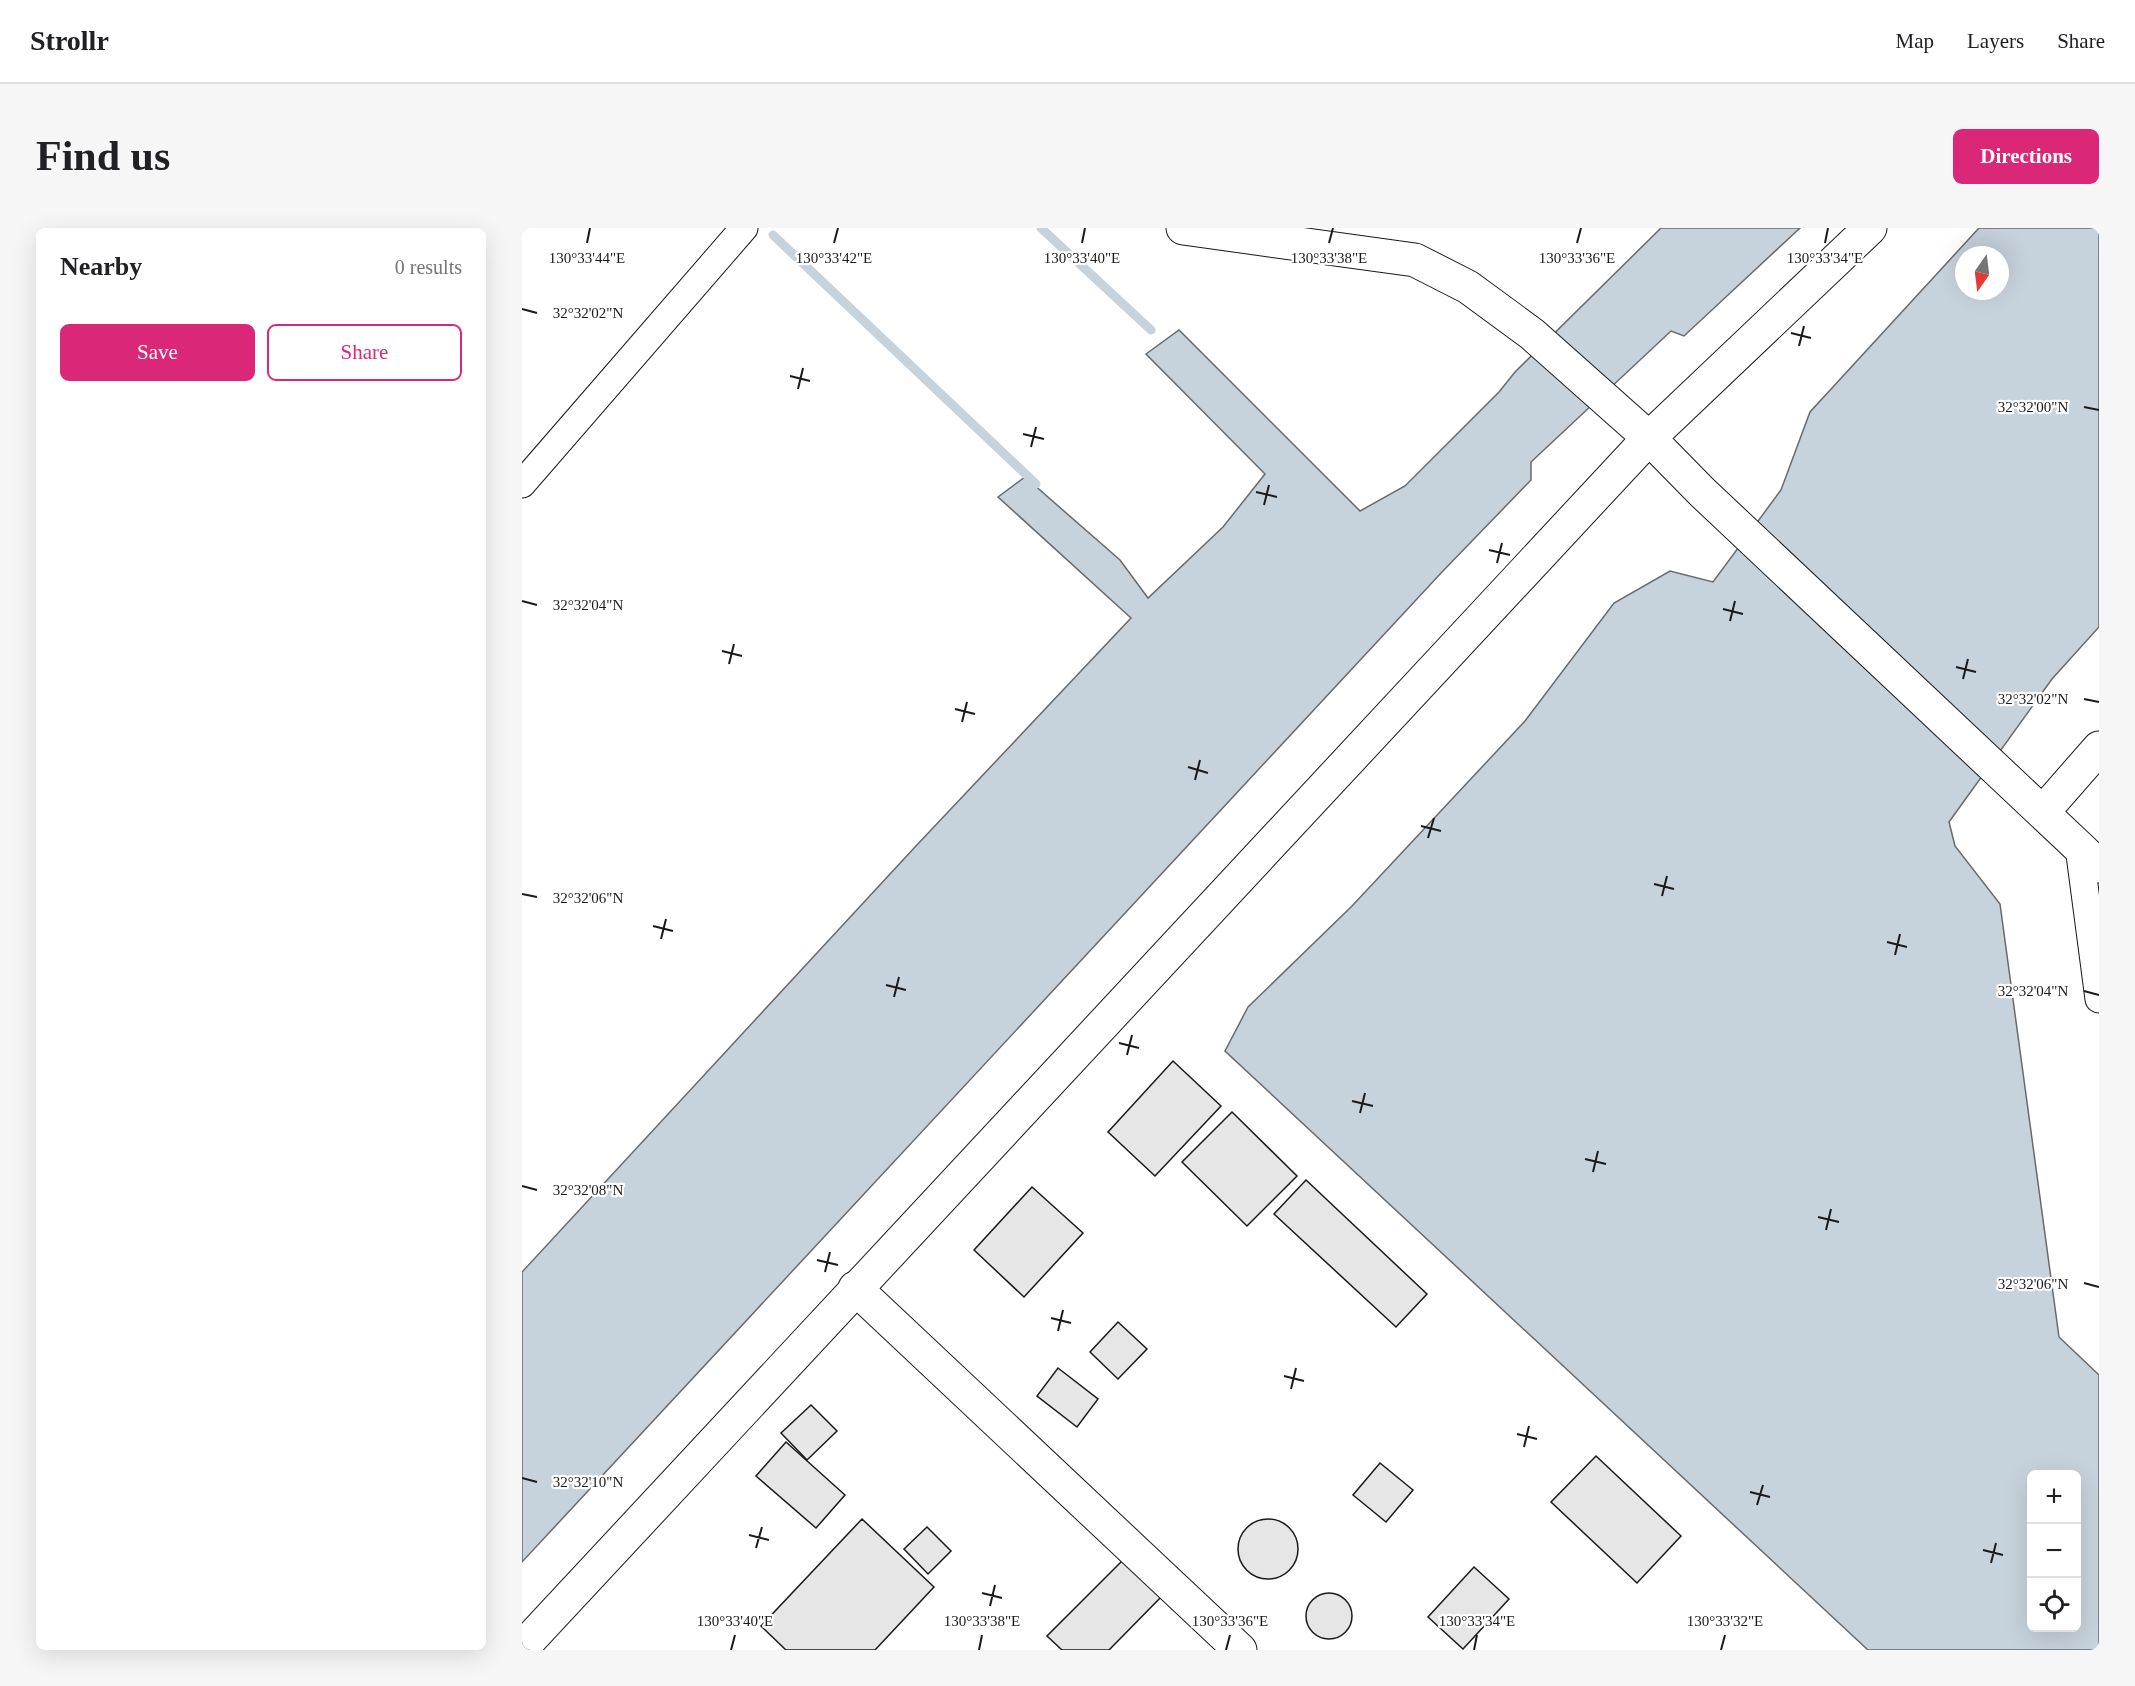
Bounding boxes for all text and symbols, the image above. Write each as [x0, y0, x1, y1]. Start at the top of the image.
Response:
text: Strollr [30, 25, 109, 56]
text: Map [1896, 29, 1934, 53]
text: Layers [1967, 29, 2024, 53]
text: Share [2057, 29, 2105, 53]
button: Directions [1953, 129, 2099, 184]
text: Find us [36, 133, 170, 179]
north arrow [1955, 246, 2009, 300]
text: 130°33'44"E [549, 250, 625, 266]
text: 130°33'42"E [796, 250, 872, 266]
text: 130°33'40"E [1044, 250, 1120, 266]
text: 130°33'38"E [1291, 250, 1367, 266]
text: 130°33'36"E [1539, 250, 1615, 266]
text: 130°33'34"E [1787, 250, 1863, 266]
text: Nearby [60, 252, 142, 281]
text: 0 results [395, 256, 462, 278]
text: 32°32'02"N [553, 305, 623, 321]
button: Save [60, 324, 255, 381]
button: Share [267, 324, 462, 381]
text: 32°32'00"N [1998, 399, 2068, 415]
text: 32°32'04"N [553, 597, 623, 613]
text: 32°32'02"N [1998, 691, 2068, 707]
text: 32°32'06"N [553, 890, 623, 906]
text: 32°32'04"N [1998, 983, 2068, 999]
text: 32°32'08"N [553, 1182, 623, 1198]
text: 32°32'06"N [1998, 1276, 2068, 1292]
map controls [2027, 1470, 2081, 1632]
button: + [2027, 1470, 2081, 1524]
text: 32°32'10"N [553, 1474, 623, 1490]
button: − [2027, 1524, 2081, 1578]
button: locate [2027, 1578, 2081, 1632]
text: 130°33'40"E [697, 1613, 773, 1629]
text: 130°33'38"E [944, 1613, 1020, 1629]
text: 130°33'36"E [1192, 1613, 1268, 1629]
text: 130°33'34"E [1439, 1613, 1515, 1629]
text: 130°33'32"E [1687, 1613, 1763, 1629]

